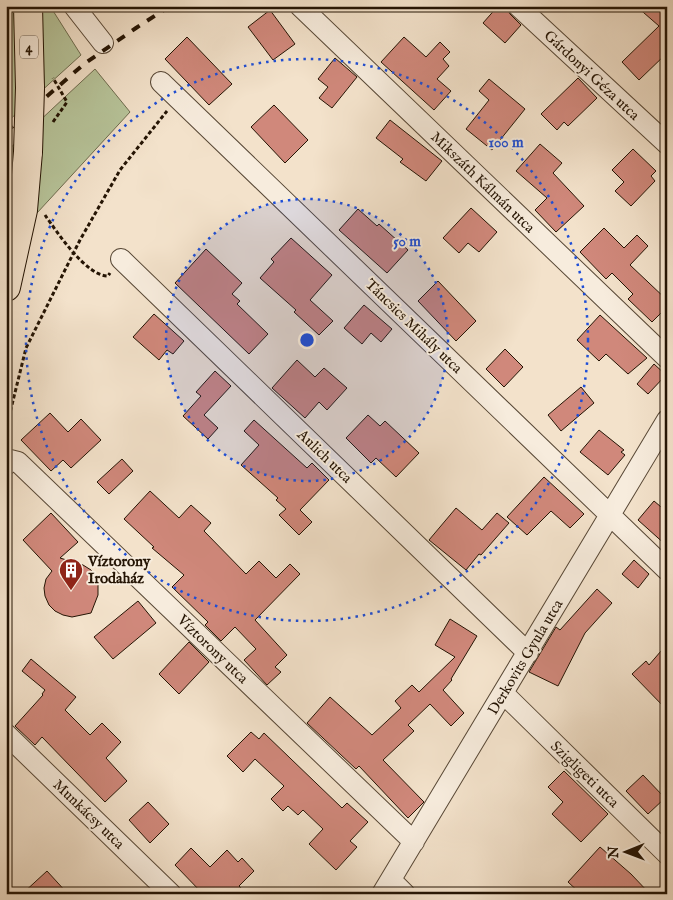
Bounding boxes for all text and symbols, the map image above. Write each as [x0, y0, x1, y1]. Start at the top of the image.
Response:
street label: Gárdonyi Géza utca [540, 26, 644, 125]
road number: 4 [20, 36, 38, 58]
street label: Mikszáth Kálmán utca [426, 128, 539, 237]
text: 100 m [488, 133, 524, 152]
text: 50 m [393, 232, 421, 251]
street label: Táncsics Mihály utca [361, 275, 467, 378]
centre of rings [298, 331, 316, 349]
street label: Aulich utca [292, 425, 357, 488]
place label: Víztorony Irodaház [87, 552, 151, 588]
building icon: Víztorony Irodaház [58, 557, 84, 591]
street label: Derkovits Gyula utca [483, 596, 568, 718]
street label: Víztorony utca [172, 610, 253, 688]
street label: Szigligeti utca [546, 737, 623, 812]
street label: Munkácsy utca [49, 775, 129, 854]
north arrow [600, 828, 650, 878]
text: N [605, 846, 623, 859]

